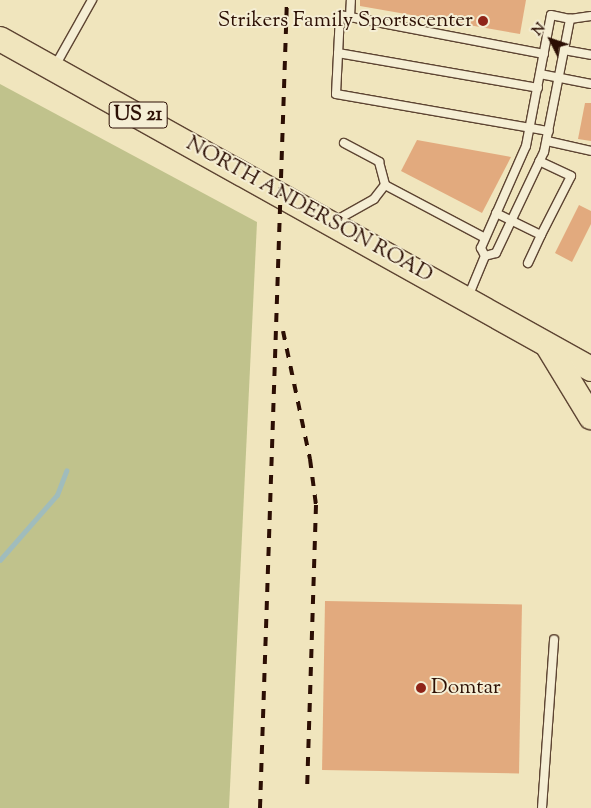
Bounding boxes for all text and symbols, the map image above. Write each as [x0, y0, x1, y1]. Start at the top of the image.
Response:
place label: Strikers Family Sportscenter [218, 8, 473, 34]
marker: Strikers Family Sportscenter [477, 15, 489, 27]
north arrow [526, 15, 576, 65]
text: N [528, 19, 551, 41]
road number: US 21 [108, 98, 168, 132]
street label: NORTH ANDERSON ROAD [181, 132, 437, 288]
place label: Domtar [431, 675, 501, 701]
marker: Domtar [415, 682, 427, 694]

